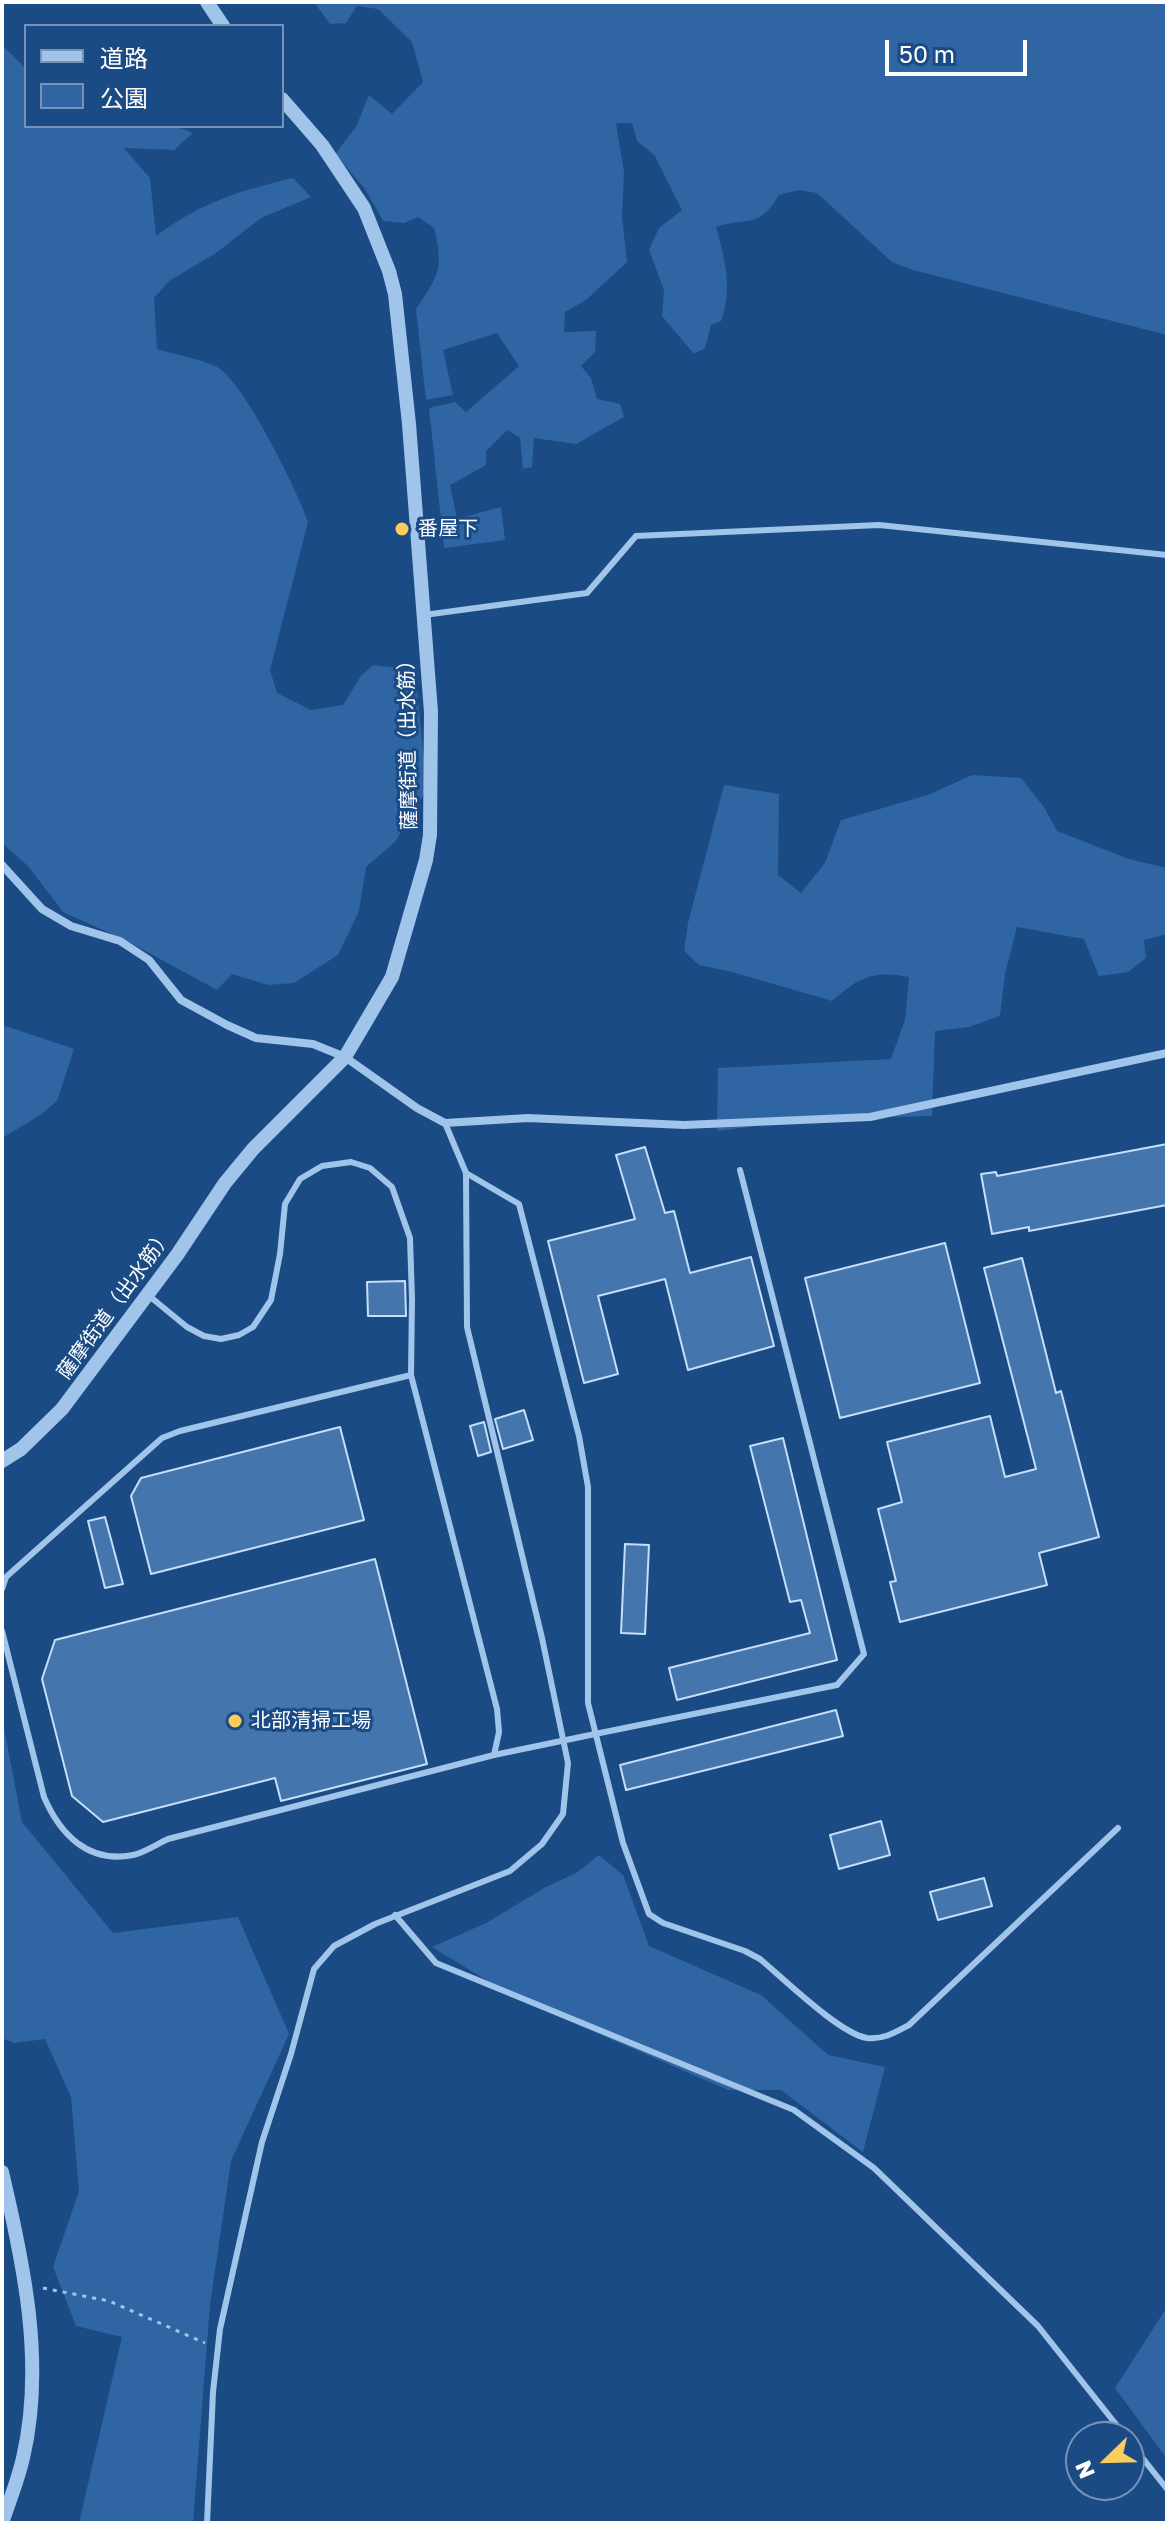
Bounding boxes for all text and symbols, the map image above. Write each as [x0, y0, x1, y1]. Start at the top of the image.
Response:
legend [24, 24, 284, 128]
scale bar [889, 24, 1031, 74]
text: 50 m [899, 39, 955, 68]
text: 道路 [100, 43, 148, 72]
text: 公園 [100, 83, 148, 112]
place label: 番屋下 [418, 517, 478, 541]
marker: 番屋下 [393, 520, 411, 538]
street label: 薩摩街道（出水筋） [394, 650, 422, 830]
street label: 薩摩街道（出水筋） [52, 1224, 178, 1384]
place label: 北部清掃工場 [251, 1709, 371, 1733]
marker: 北部清掃工場 [226, 1712, 244, 1730]
north arrow [1065, 2421, 1145, 2501]
text: N [1069, 2457, 1100, 2483]

